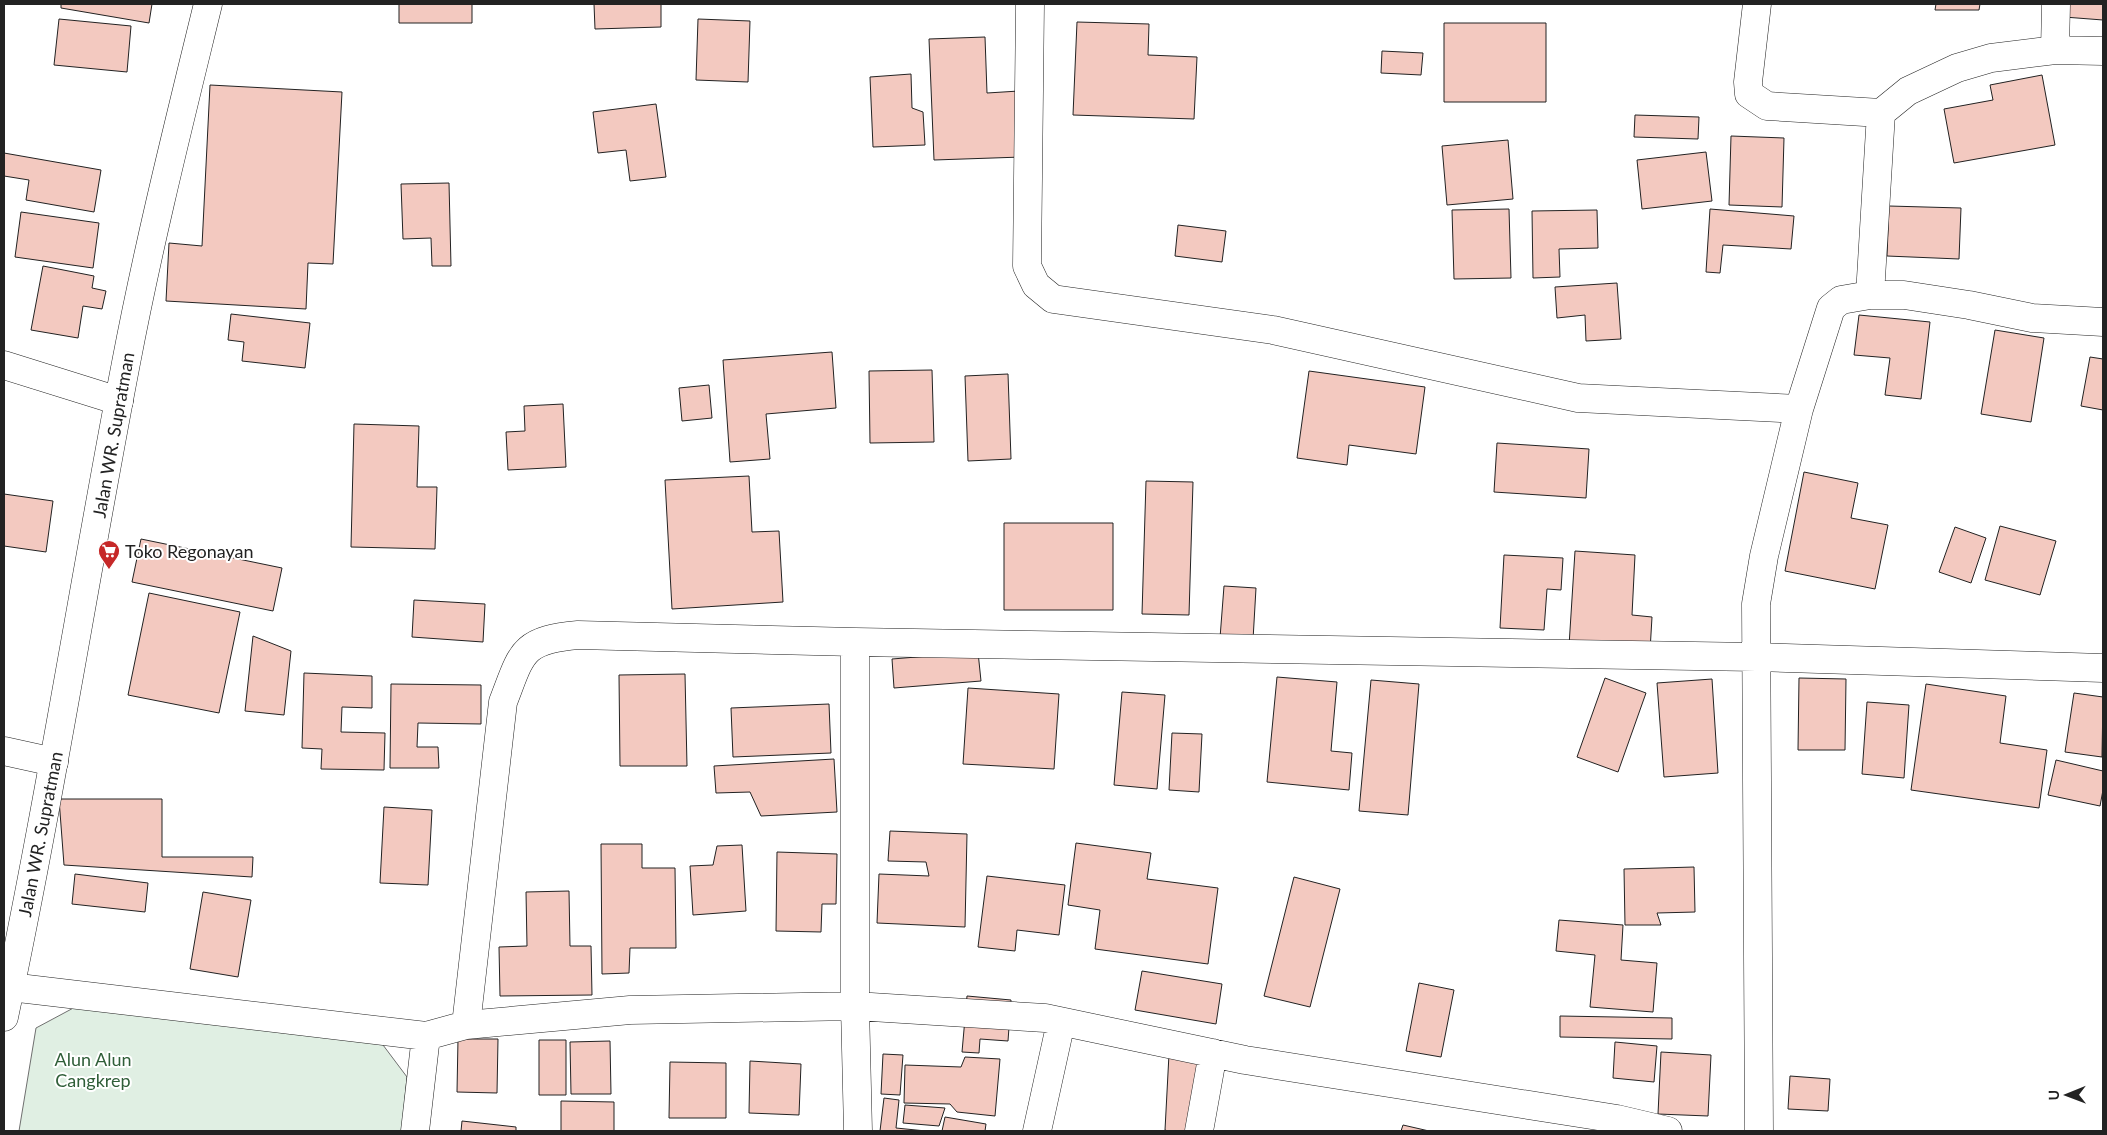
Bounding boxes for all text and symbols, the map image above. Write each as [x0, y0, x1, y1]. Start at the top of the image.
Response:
street label: Jalan WR. Supratman [88, 350, 138, 520]
supermarket icon: Toko Regonayan [97, 539, 121, 570]
place label: Toko Regonayan [125, 540, 254, 562]
street label: Jalan WR. Supratman [13, 750, 67, 918]
park label: Alun Alun Cangkrep [55, 1048, 131, 1091]
north arrow [2042, 1070, 2092, 1120]
text: U [2045, 1090, 2062, 1101]

